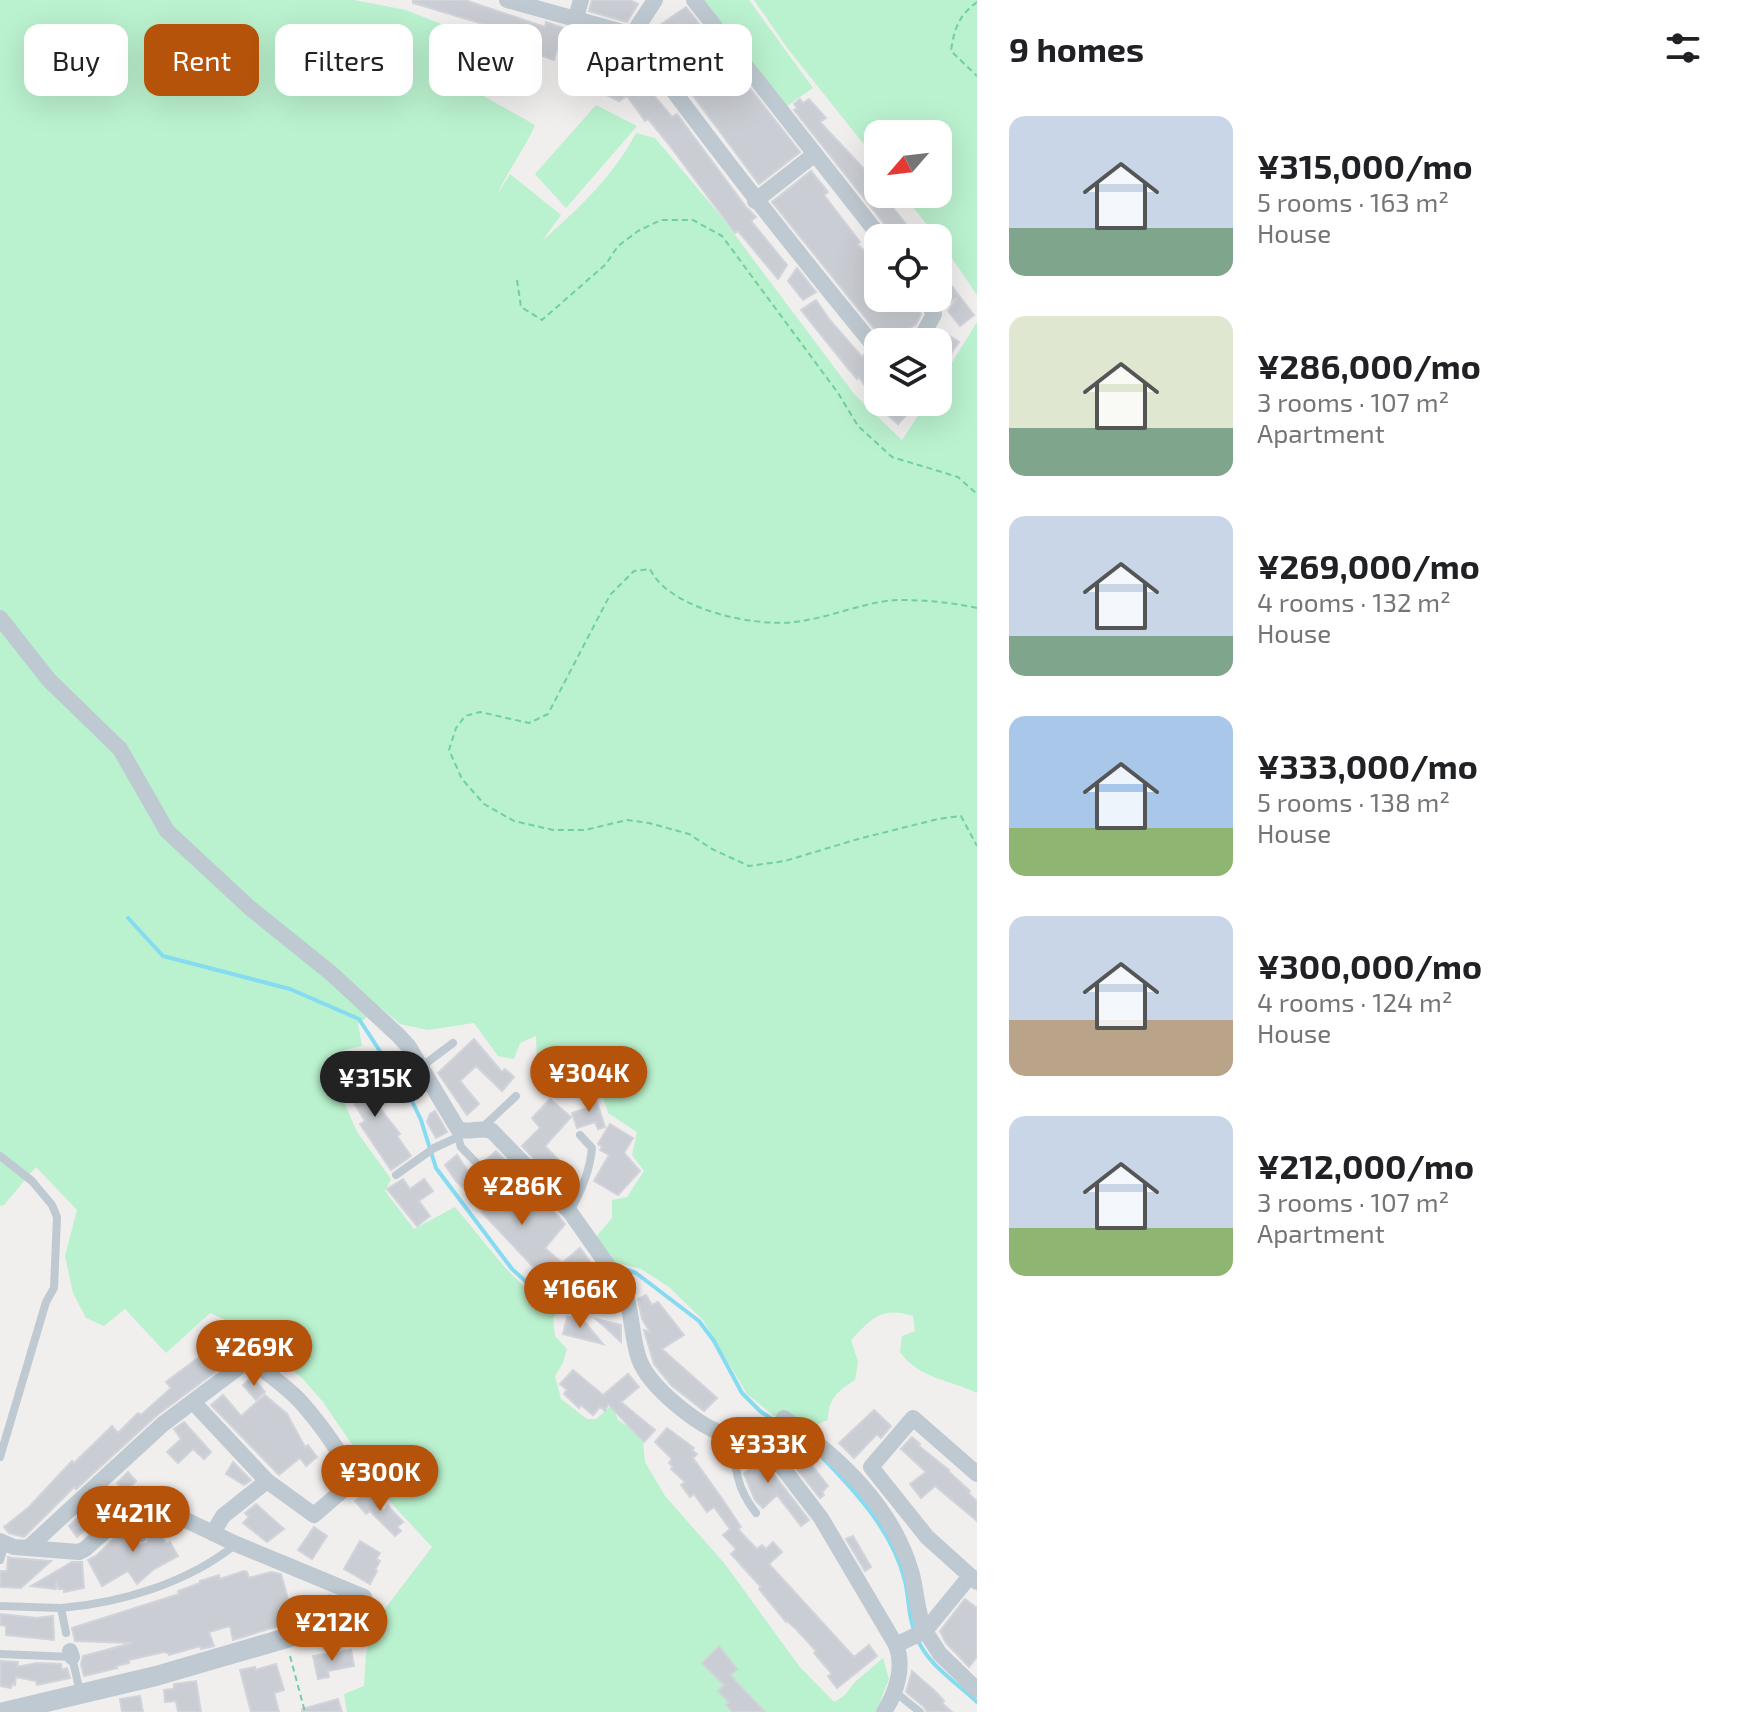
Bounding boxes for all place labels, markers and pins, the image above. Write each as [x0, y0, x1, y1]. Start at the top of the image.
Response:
pin: ¥304K [533, 1046, 645, 1114]
pin: ¥315K [319, 1051, 431, 1119]
pin: ¥286K [466, 1159, 578, 1227]
pin: ¥166K [524, 1262, 636, 1330]
pin: ¥269K [198, 1320, 310, 1388]
pin: ¥333K [712, 1417, 824, 1485]
pin: ¥300K [324, 1445, 436, 1513]
pin: ¥421K [77, 1486, 189, 1554]
pin: ¥212K [276, 1595, 388, 1663]

